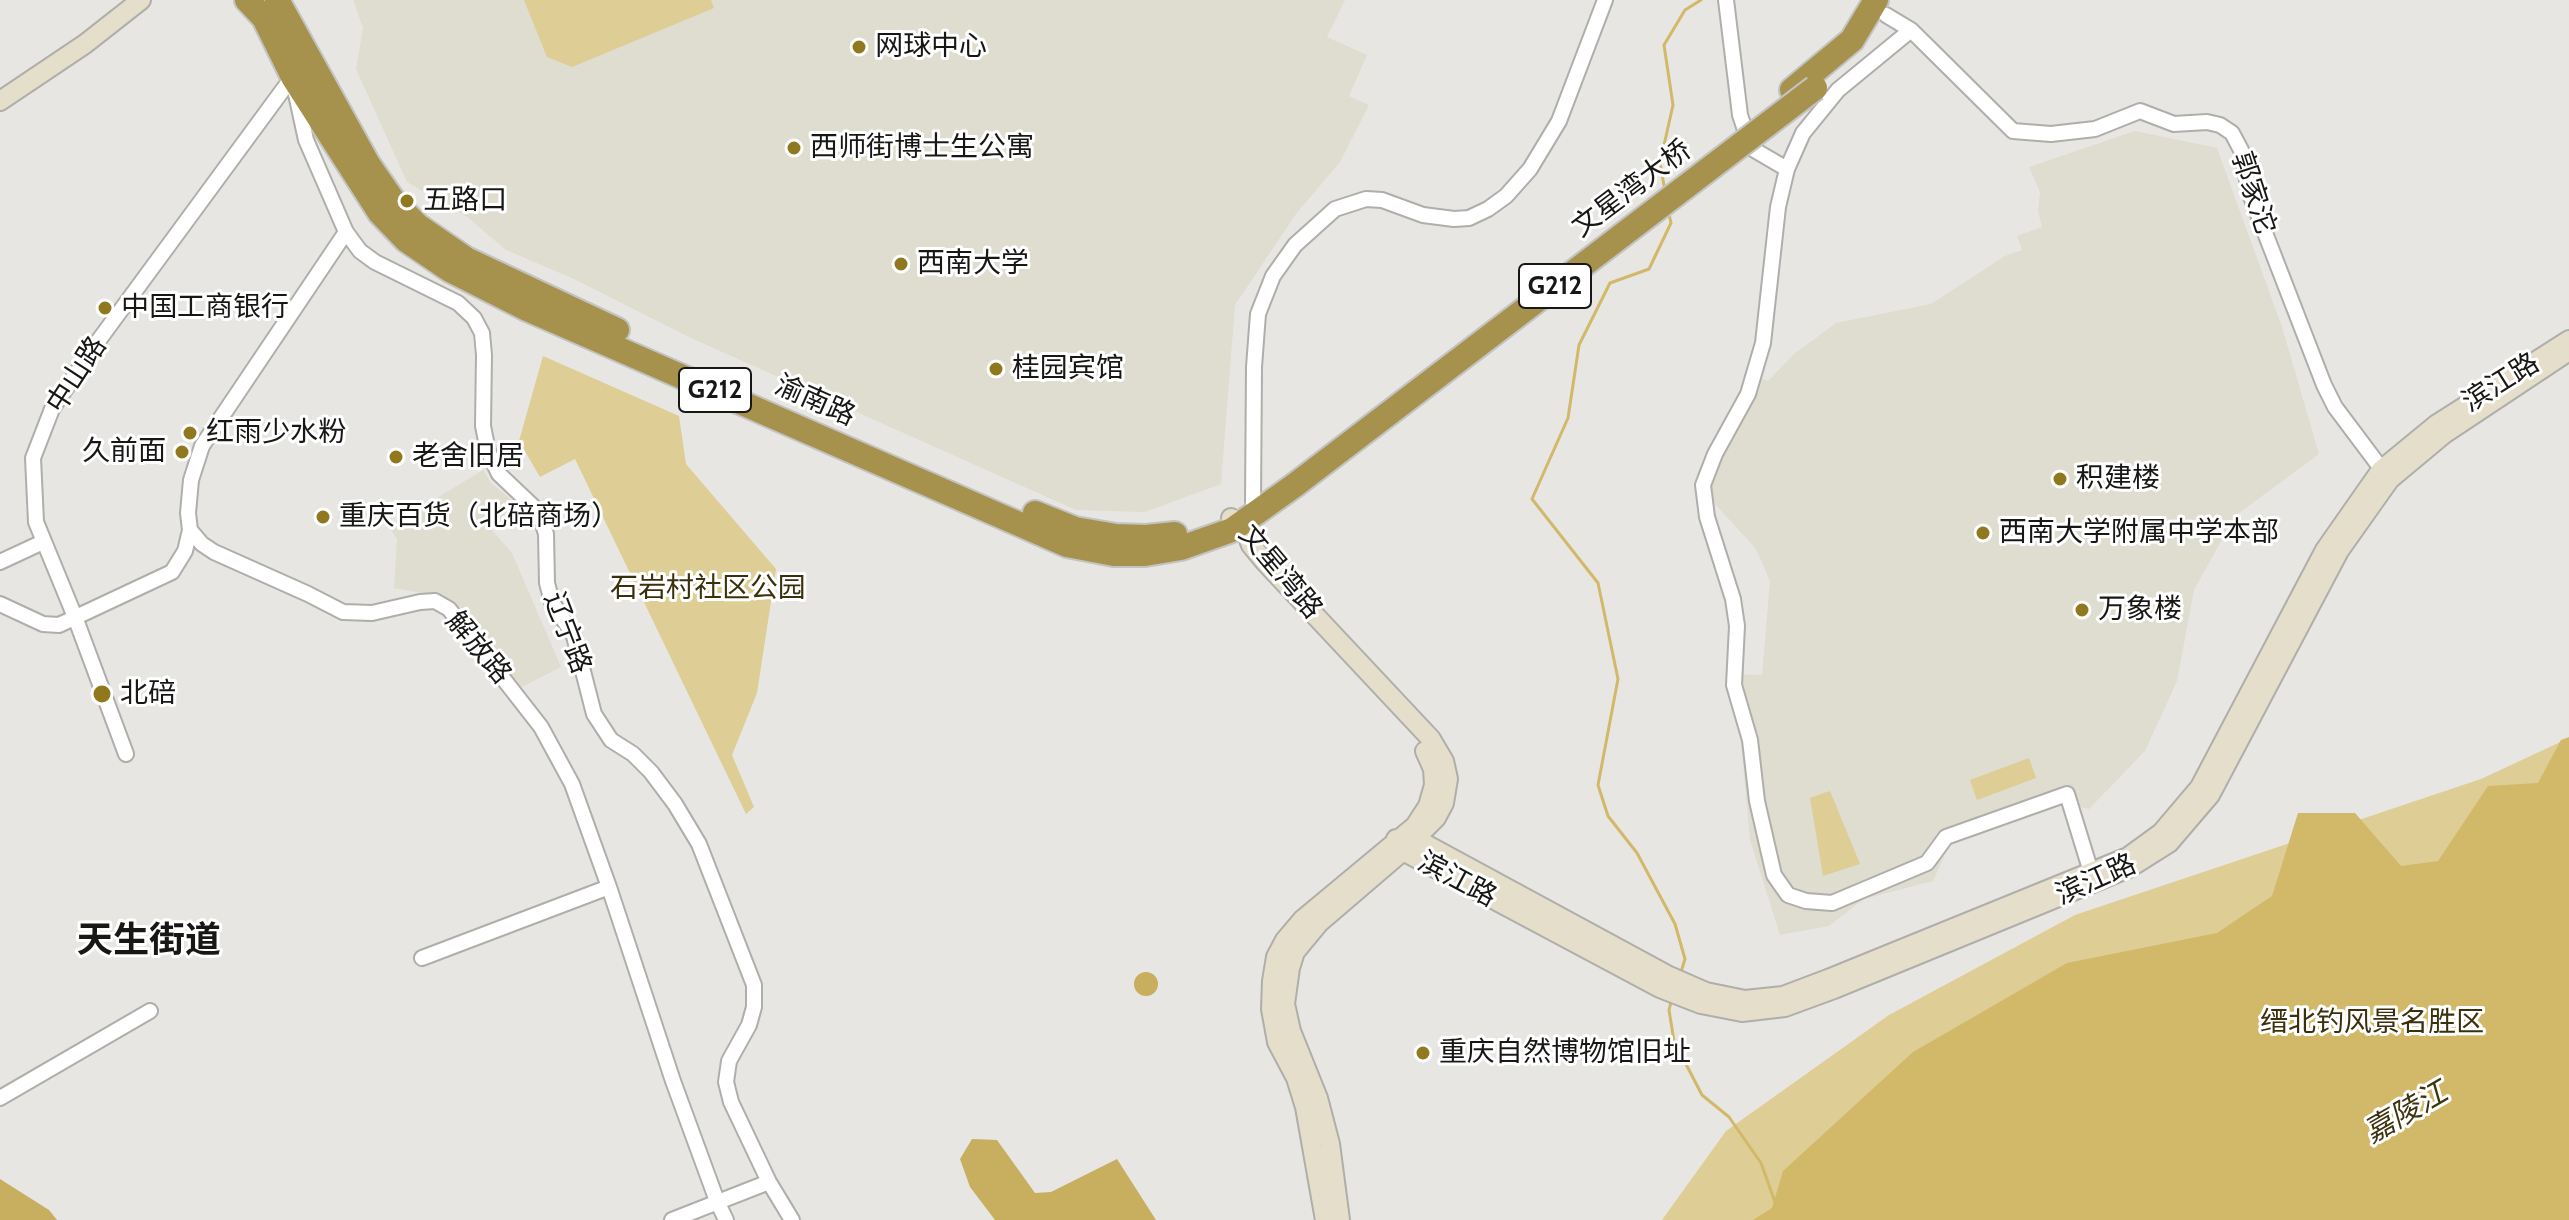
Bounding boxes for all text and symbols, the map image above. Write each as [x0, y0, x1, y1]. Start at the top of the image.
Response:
place label: 网球中心 [875, 30, 987, 64]
marker: 网球中心 [850, 38, 868, 56]
place label: 西师街博士生公寓 [810, 131, 1034, 165]
street label: 文星湾大桥 [1566, 133, 1698, 245]
marker: 西师街博士生公寓 [785, 139, 803, 157]
street label: 郭家沱 [2224, 148, 2282, 238]
place label: 五路口 [423, 184, 507, 218]
marker: 五路口 [398, 192, 416, 210]
place label: 西南大学 [917, 247, 1029, 281]
marker: 西南大学 [892, 255, 910, 273]
road number: G212 [1519, 264, 1591, 308]
place label: 中国工商银行 [121, 291, 289, 325]
marker: 中国工商银行 [96, 299, 114, 317]
street label: 中山路 [40, 331, 114, 419]
street label: 滨江路 [2456, 346, 2546, 420]
place label: 桂园宾馆 [1012, 352, 1124, 386]
marker: 桂园宾馆 [987, 360, 1005, 378]
road number: G212 [679, 368, 751, 412]
street label: 渝南路 [770, 369, 860, 433]
place label: 红雨少水粉 [206, 416, 346, 450]
marker: 红雨少水粉 [181, 424, 199, 442]
place label: 久前面 [82, 435, 166, 469]
place label: 老舍旧居 [412, 440, 524, 474]
marker: 久前面 [173, 443, 191, 461]
marker: 老舍旧居 [387, 448, 405, 466]
place label: 积建楼 [2076, 462, 2160, 496]
marker: 积建楼 [2051, 470, 2069, 488]
place label: 重庆百货（北碚商场） [339, 500, 619, 534]
marker: 重庆百货（北碚商场） [314, 508, 332, 526]
place label: 西南大学附属中学本部 [1999, 516, 2279, 550]
street label: 文星湾路 [1231, 518, 1329, 626]
marker: 西南大学附属中学本部 [1974, 524, 1992, 542]
park label: 石岩村社区公园 [610, 572, 806, 606]
street label: 辽宁路 [536, 588, 598, 678]
place label: 万象楼 [2098, 593, 2182, 627]
marker: 万象楼 [2073, 601, 2091, 619]
street label: 解放路 [438, 605, 518, 691]
place label: 北碚 [120, 677, 176, 711]
marker: 北碚 [91, 683, 113, 705]
street label: 滨江路 [1412, 845, 1502, 915]
street label: 滨江路 [2051, 848, 2141, 912]
district label: 天生街道 [77, 919, 221, 963]
park label: 缙北钓风景名胜区 [2260, 1006, 2484, 1040]
place label: 重庆自然博物馆旧址 [1439, 1036, 1691, 1070]
marker: 重庆自然博物馆旧址 [1414, 1044, 1432, 1062]
water label: 嘉陵江 [2358, 1075, 2454, 1151]

